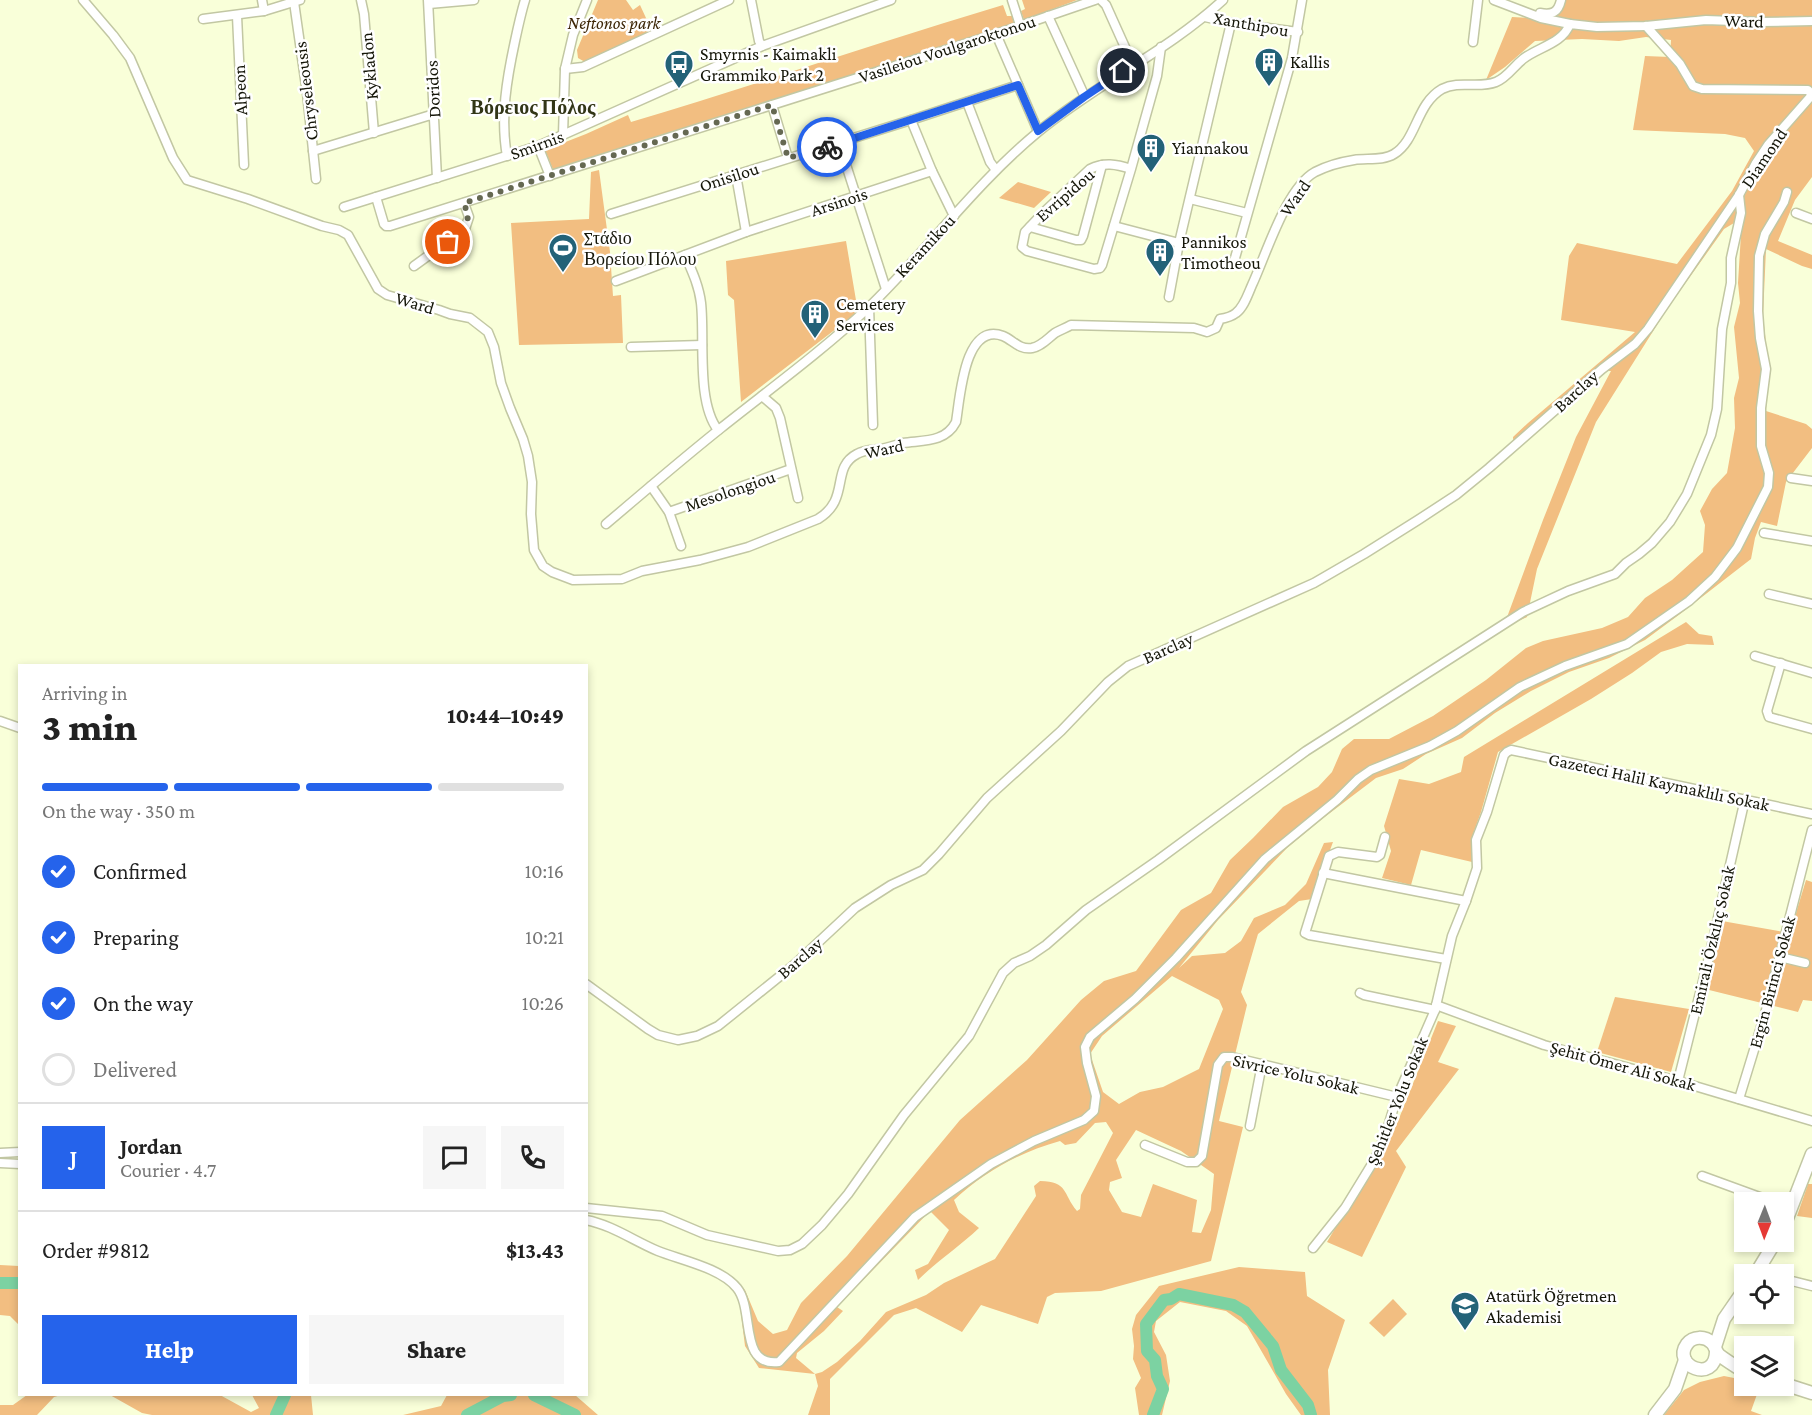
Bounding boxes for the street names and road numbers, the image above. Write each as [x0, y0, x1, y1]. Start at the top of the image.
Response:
street label: Xanthipou [1212, 8, 1291, 41]
street label: Ward [1724, 10, 1765, 32]
street label: Vasileiou Voulgaroktonou [856, 11, 1038, 87]
street label: Kykladon [356, 31, 382, 101]
street label: Chryseleousis [290, 40, 322, 142]
street label: Doridos [422, 60, 444, 118]
street label: Alpeon [229, 64, 251, 116]
street label: Diamond [1737, 124, 1791, 192]
street label: Smirnis [508, 126, 566, 164]
street label: Onisilou [697, 158, 762, 196]
street label: Evripidou [1032, 164, 1099, 226]
street label: Ward [1275, 176, 1315, 220]
street label: Arsinois [808, 183, 870, 221]
street label: Keramikou [891, 210, 959, 282]
street label: Ward [393, 288, 437, 318]
street label: Barclay [1550, 365, 1603, 416]
street label: Ward [863, 435, 906, 463]
street label: Mesolongiou [682, 466, 778, 516]
street label: Barclay [1140, 628, 1197, 668]
street label: Gazeteci Halil Kaymaklılı Sokak [1547, 749, 1772, 815]
street label: Emirali Özkılıç Sokak [1685, 863, 1739, 1016]
street label: Ergin Birinci Sokak [1745, 913, 1799, 1050]
street label: Barclay [773, 933, 827, 983]
street label: Şehitler Yolu Sokak [1362, 1033, 1432, 1168]
street label: Şehit Ömer Ali Sokak [1548, 1037, 1698, 1095]
street label: Sivrice Yolu Sokak [1231, 1050, 1361, 1098]

